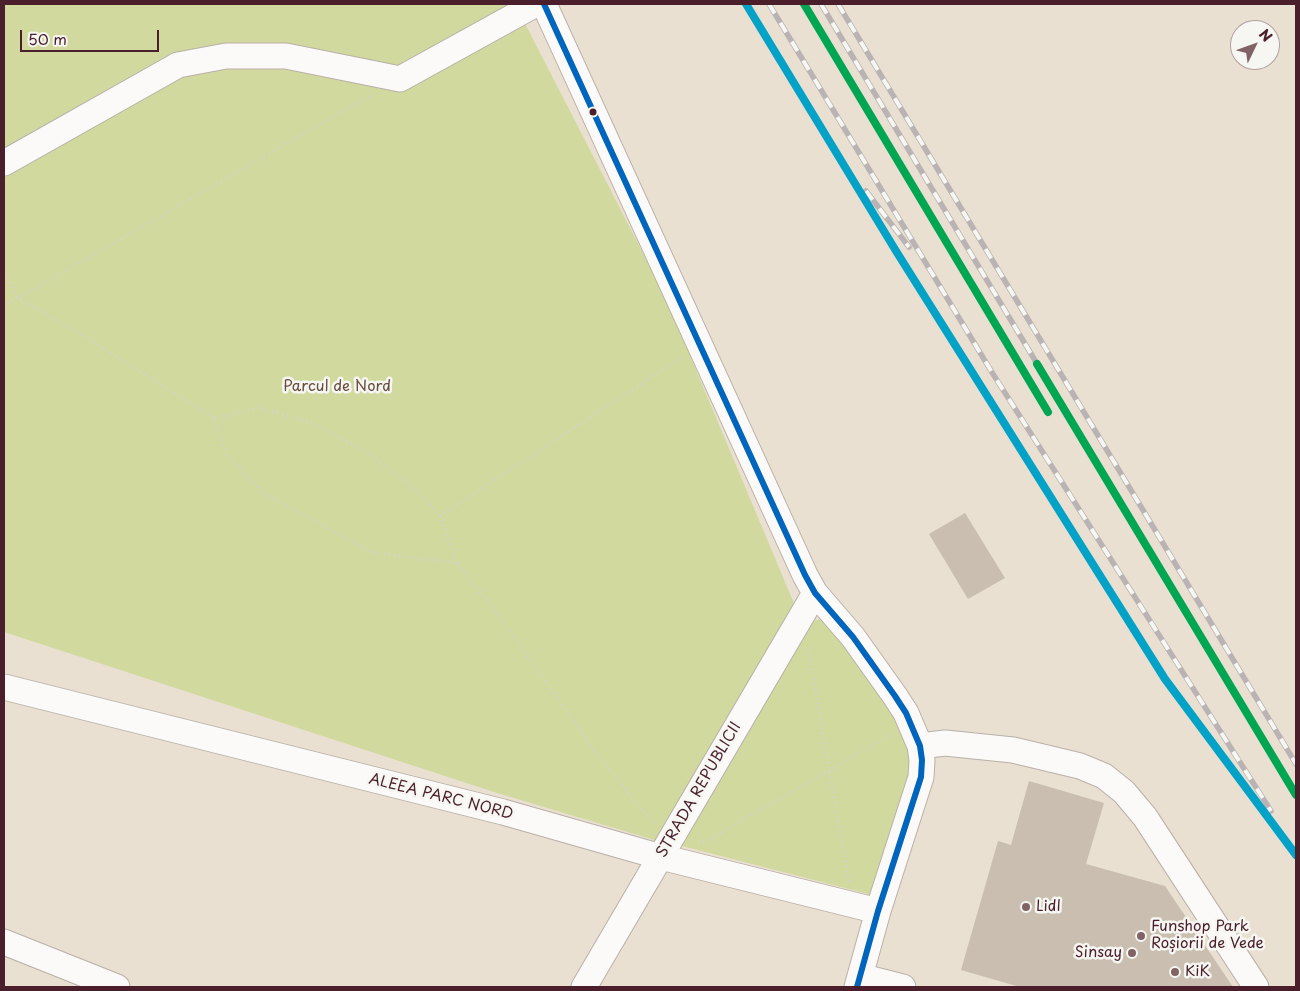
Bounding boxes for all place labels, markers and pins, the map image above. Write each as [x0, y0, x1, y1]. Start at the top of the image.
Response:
unlabelled marker [588, 107, 598, 117]
place label: Lidl [1036, 898, 1061, 916]
marker: Lidl [1020, 901, 1032, 913]
place label: Funshop Park Roșiorii de Vede [1151, 918, 1264, 953]
marker: Funshop Park Roșiorii de Vede [1135, 930, 1147, 942]
place label: Sinsay [1075, 944, 1122, 962]
marker: Sinsay [1126, 947, 1138, 959]
place label: KiK [1185, 963, 1210, 981]
marker: KiK [1169, 966, 1181, 978]

